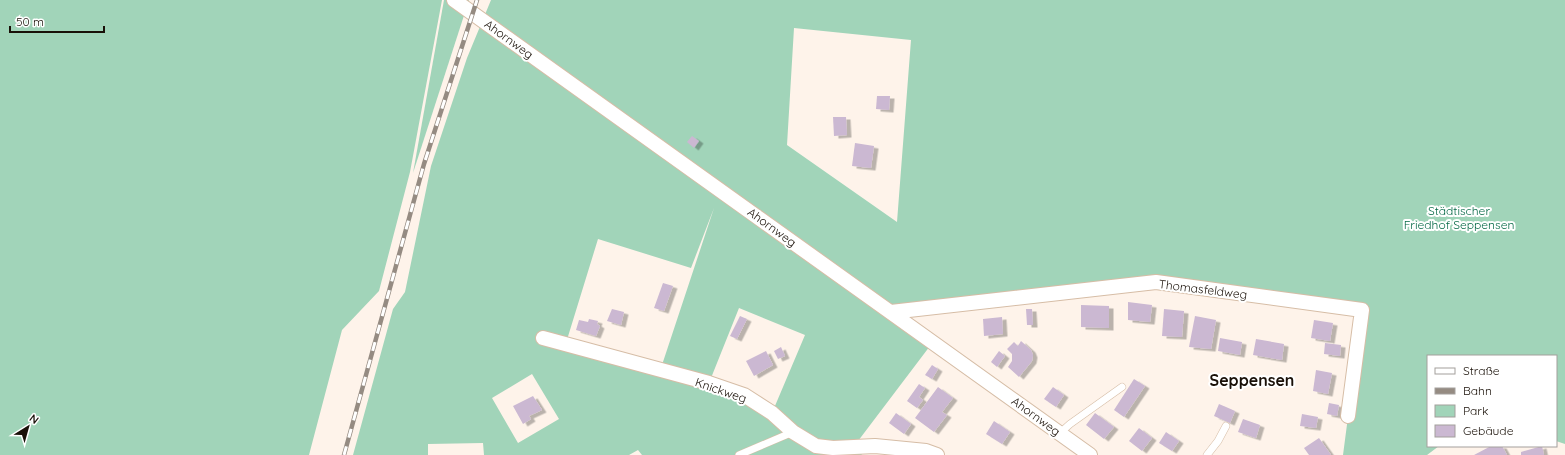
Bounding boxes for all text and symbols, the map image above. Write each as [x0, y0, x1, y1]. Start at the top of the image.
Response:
scale bar [10, 8, 104, 34]
text: 50 m [16, 14, 44, 29]
street label: Ahornweg [482, 16, 536, 62]
park label: Städtischer Friedhof Seppensen [1404, 203, 1514, 232]
street label: Ahornweg [745, 204, 799, 250]
street label: Thomasfeldweg [1158, 276, 1248, 302]
legend [1427, 355, 1557, 447]
text: Straße [1463, 363, 1500, 378]
district label: Seppensen [1210, 370, 1294, 390]
street label: Knickweg [693, 374, 749, 406]
text: Bahn [1463, 383, 1492, 398]
street label: Ahornweg [1009, 393, 1063, 439]
text: Park [1463, 403, 1488, 418]
north arrow [8, 407, 48, 447]
text: N [27, 411, 41, 427]
text: Gebäude [1463, 423, 1514, 438]

